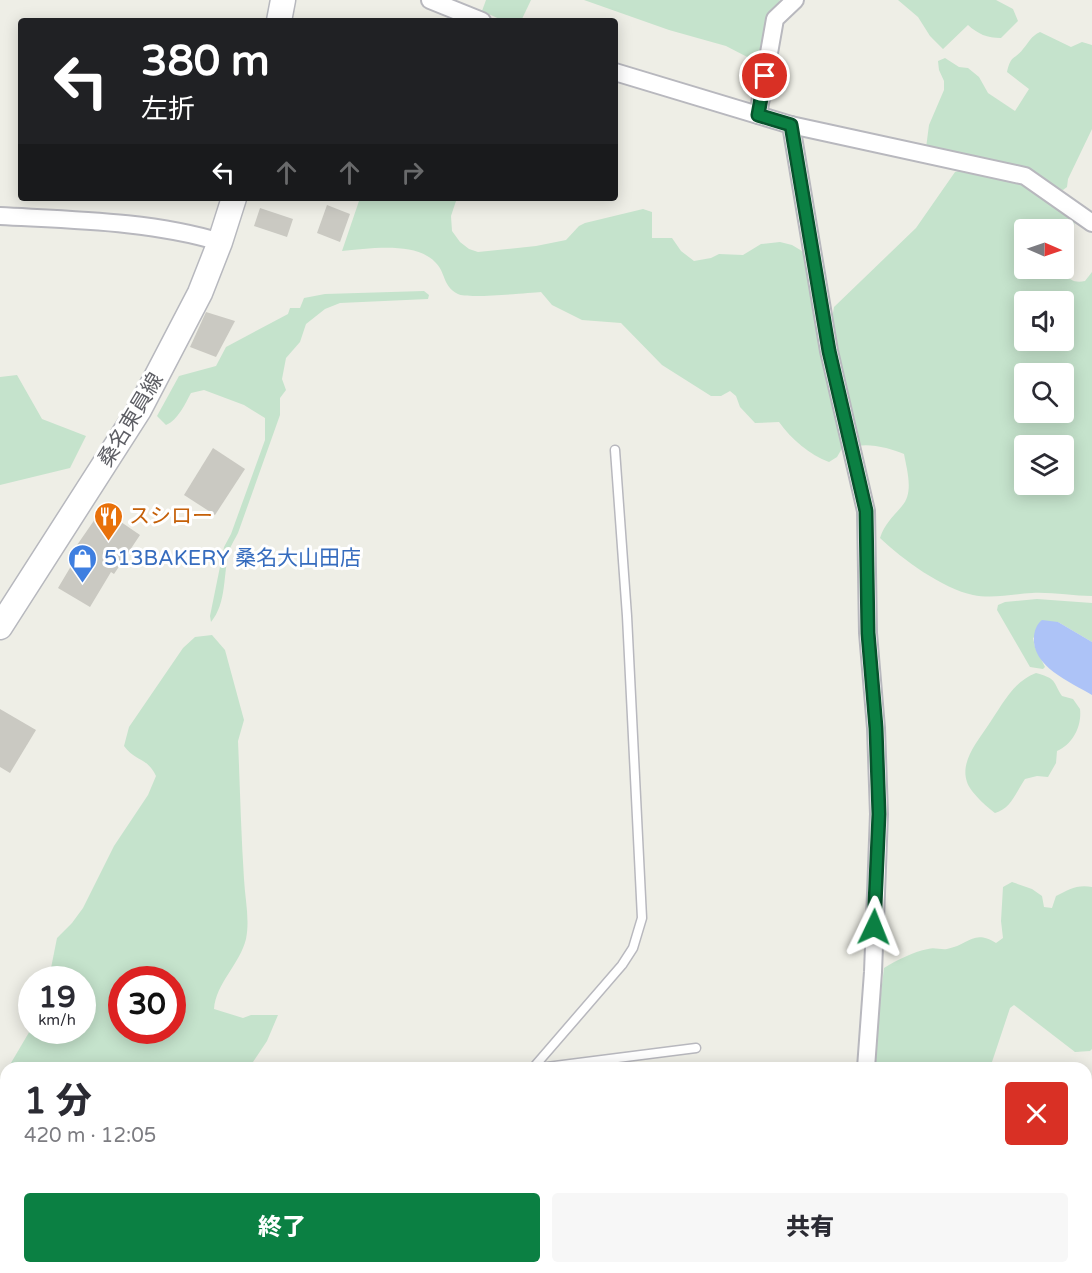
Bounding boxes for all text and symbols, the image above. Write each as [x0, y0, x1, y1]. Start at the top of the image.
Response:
text: 380 m [141, 36, 270, 87]
icon: left [42, 42, 120, 120]
pin [739, 50, 790, 101]
icon: arrive [748, 59, 781, 92]
text: 左折 [141, 93, 195, 126]
icon: left [207, 156, 240, 189]
icon: ahead [270, 156, 303, 189]
icon: ahead [333, 156, 366, 189]
icon: right [396, 156, 429, 189]
north arrow [1014, 219, 1074, 279]
map controls [1014, 219, 1074, 495]
button: sound [1014, 291, 1074, 351]
button: search [1014, 363, 1074, 423]
street label: 桑名東員線 [93, 369, 169, 471]
button: layers [1014, 435, 1074, 495]
restaurant icon: スシロー [92, 500, 124, 542]
place label: スシロー [129, 504, 213, 529]
shop icon: 513BAKERY 桑名大山田店 [67, 542, 99, 584]
place label: 513BAKERY 桑名大山田店 [104, 546, 361, 571]
position arrow [842, 895, 906, 959]
speed limit sign: 30 [108, 966, 186, 1044]
text: 19 [38, 979, 76, 1016]
text: km/h [38, 1011, 76, 1029]
text: 1 分 [24, 1080, 92, 1123]
button: close [1005, 1082, 1068, 1145]
text: 420 m · 12:05 [24, 1124, 156, 1148]
button: 終了 [24, 1193, 540, 1262]
button: 共有 [552, 1193, 1068, 1262]

